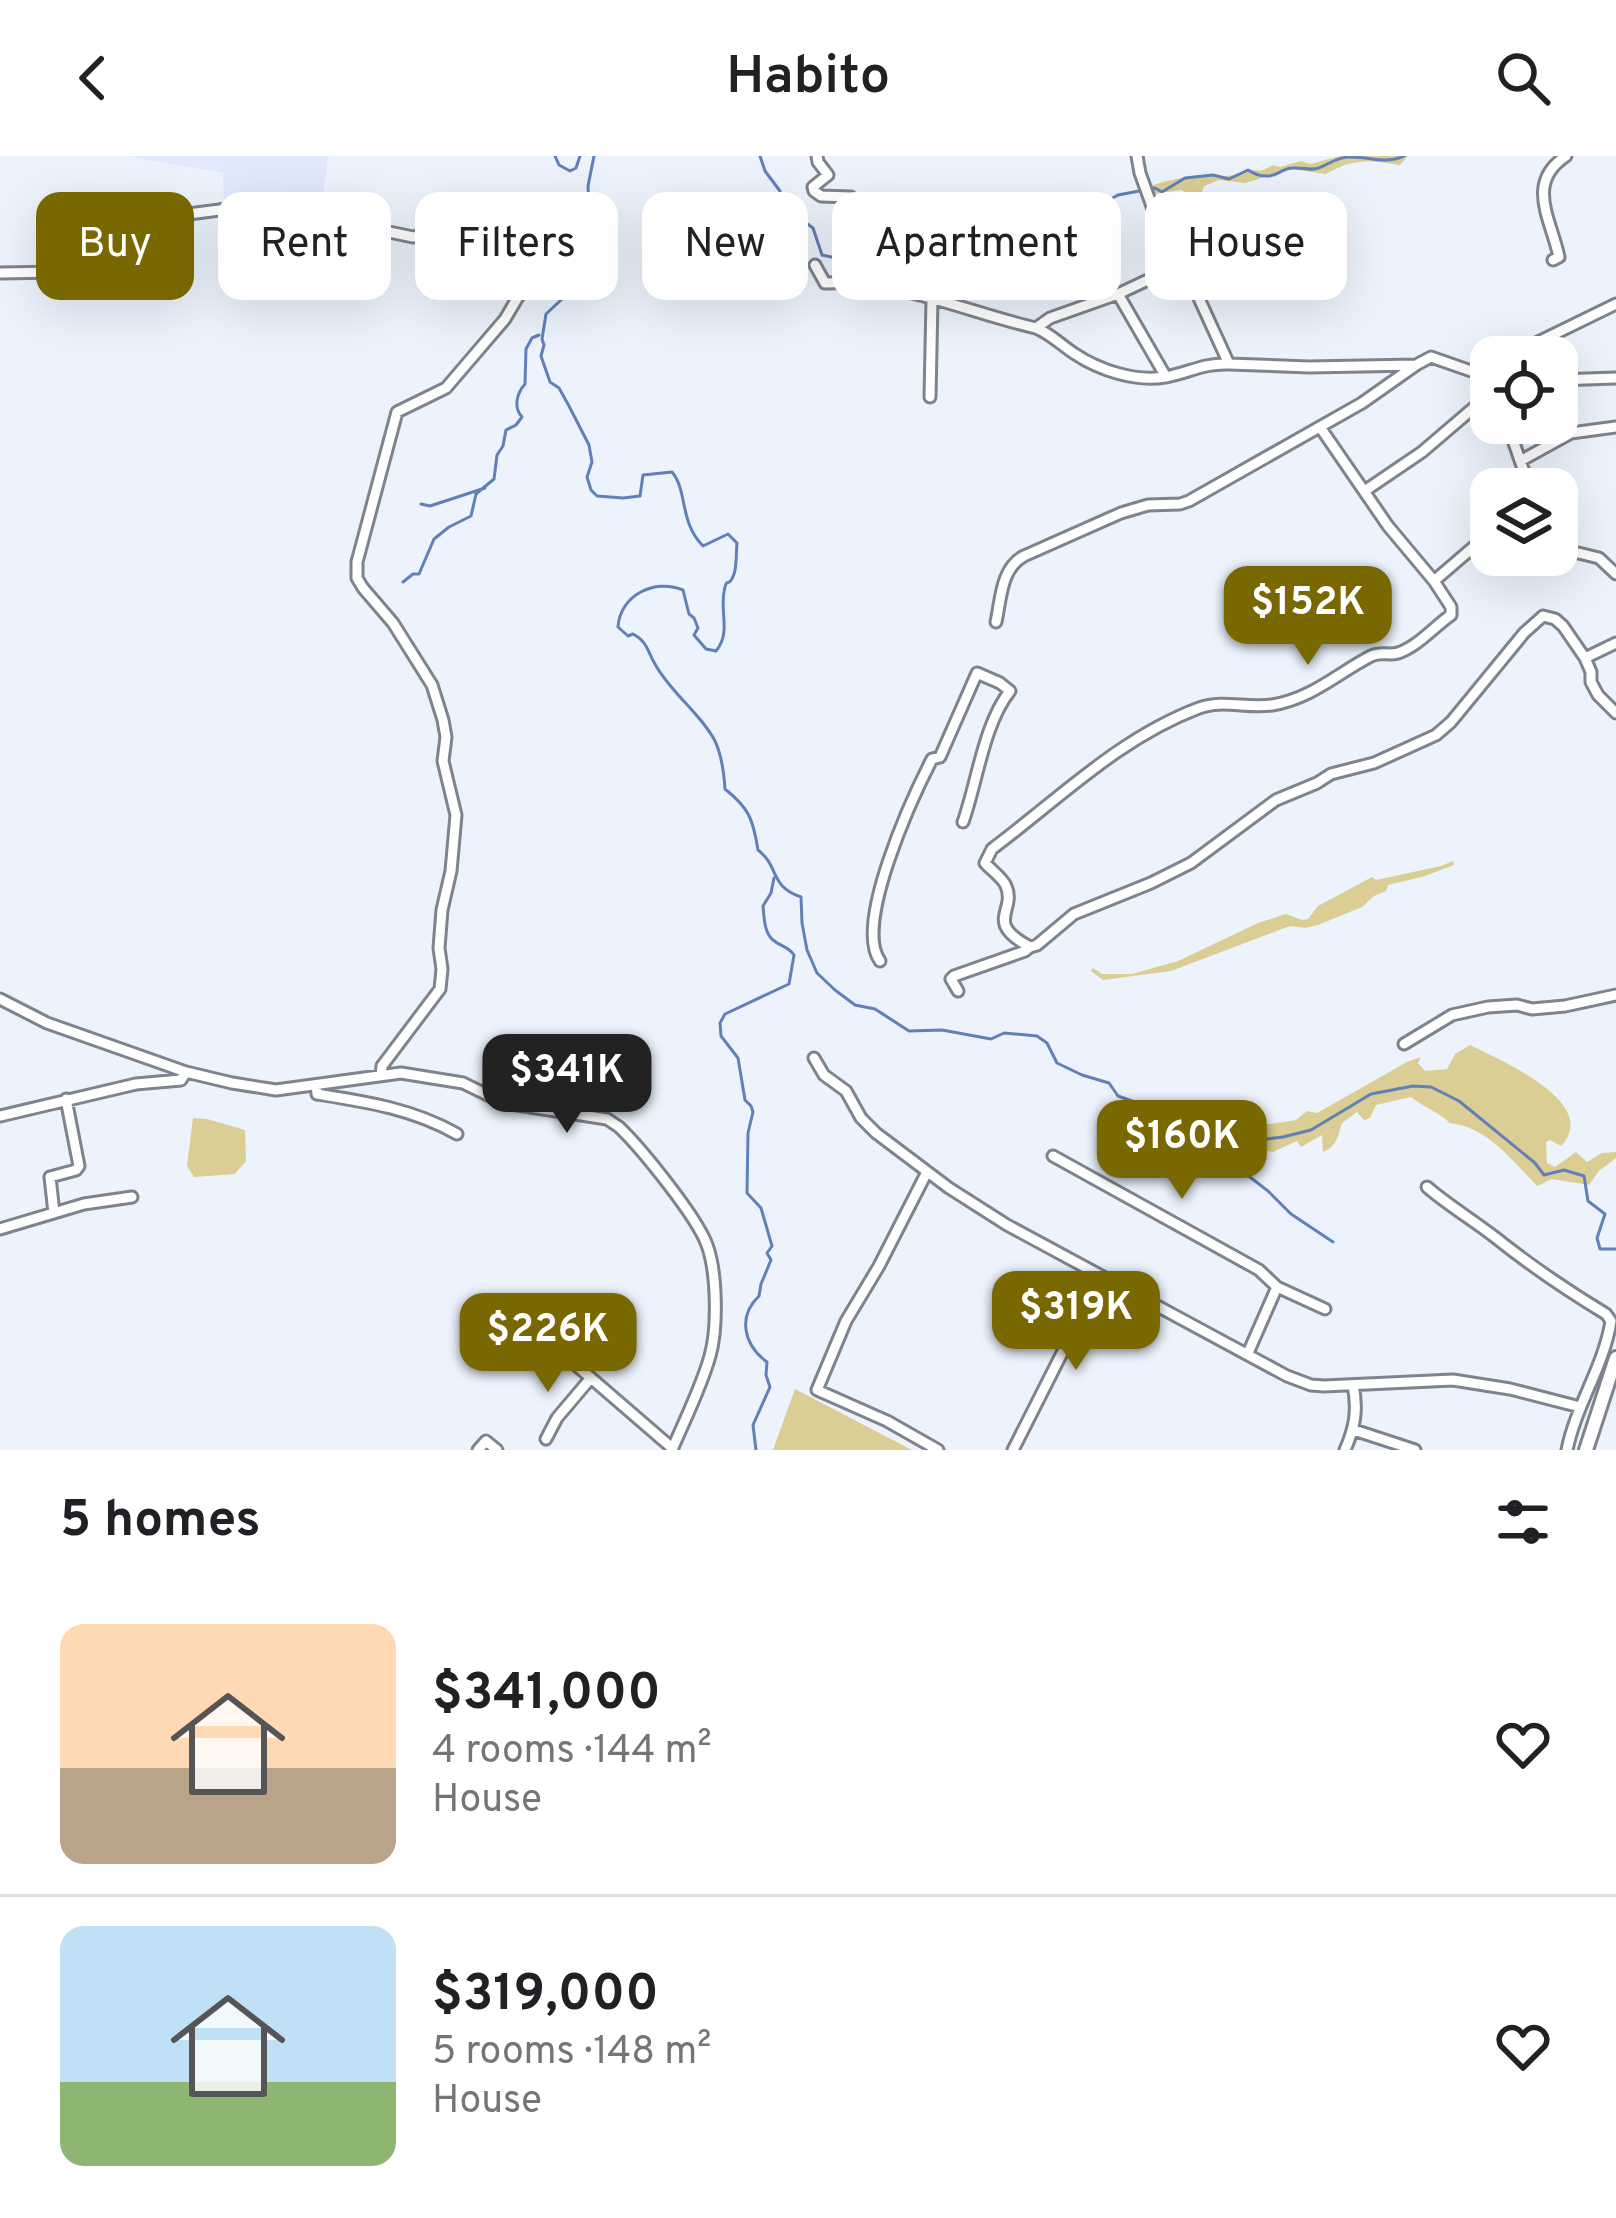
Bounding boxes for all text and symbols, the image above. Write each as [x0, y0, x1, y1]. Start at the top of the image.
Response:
text: Habito [726, 44, 890, 113]
icon: back [60, 45, 126, 111]
icon: search [1490, 45, 1556, 111]
chip: Buy [36, 192, 194, 300]
chip: Rent [218, 192, 391, 300]
chip: Filters [415, 192, 618, 300]
chip: New [642, 192, 808, 300]
chip: Apartment [832, 192, 1121, 300]
chip: House [1145, 192, 1347, 300]
map controls [1470, 336, 1578, 576]
button: locate [1470, 336, 1578, 444]
button: layers [1470, 468, 1578, 576]
pin: $152K [1224, 566, 1392, 668]
text: $152K [1251, 580, 1365, 629]
pin: $341K [483, 1034, 651, 1136]
text: $341K [509, 1048, 625, 1097]
pin: $160K [1098, 1100, 1266, 1202]
text: $160K [1124, 1114, 1240, 1163]
pin: $319K [992, 1271, 1160, 1373]
text: $319K [1019, 1285, 1133, 1334]
pin: $226K [464, 1293, 632, 1395]
text: $226K [487, 1307, 609, 1356]
icon: filters [1490, 1489, 1556, 1555]
text: 5 homes [60, 1490, 261, 1555]
text: $341,000 [432, 1663, 661, 1728]
icon: home [156, 1672, 300, 1816]
icon: heart [1490, 1711, 1556, 1777]
text: 4 rooms · 144 m² [432, 1728, 712, 1777]
text: House [432, 1777, 542, 1826]
text: $319,000 [432, 1964, 659, 2029]
icon: home [156, 1974, 300, 2118]
icon: heart [1490, 2013, 1556, 2079]
text: 5 rooms · 148 m² [432, 2029, 711, 2078]
text: House [432, 2078, 542, 2127]

